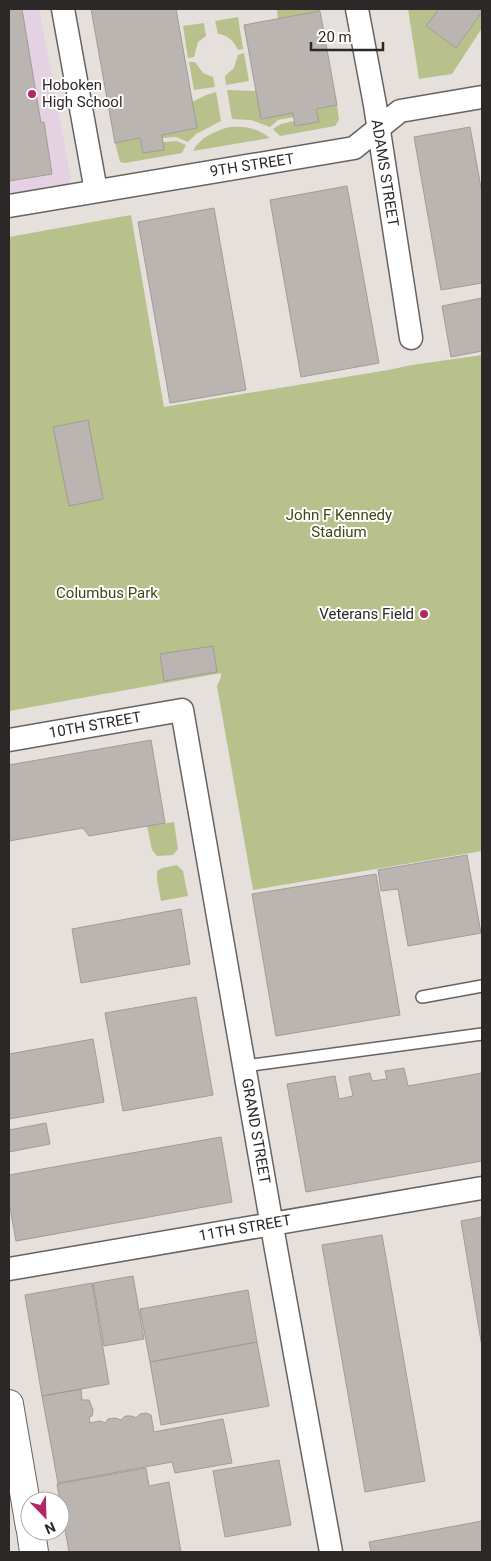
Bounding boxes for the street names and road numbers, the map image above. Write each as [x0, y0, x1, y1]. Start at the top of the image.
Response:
street label: ADAMS STREET [368, 118, 402, 228]
street label: 9TH STREET [209, 149, 295, 181]
street label: 10TH STREET [47, 708, 143, 742]
street label: GRAND STREET [238, 1077, 274, 1185]
street label: 11TH STREET [197, 1211, 293, 1245]

